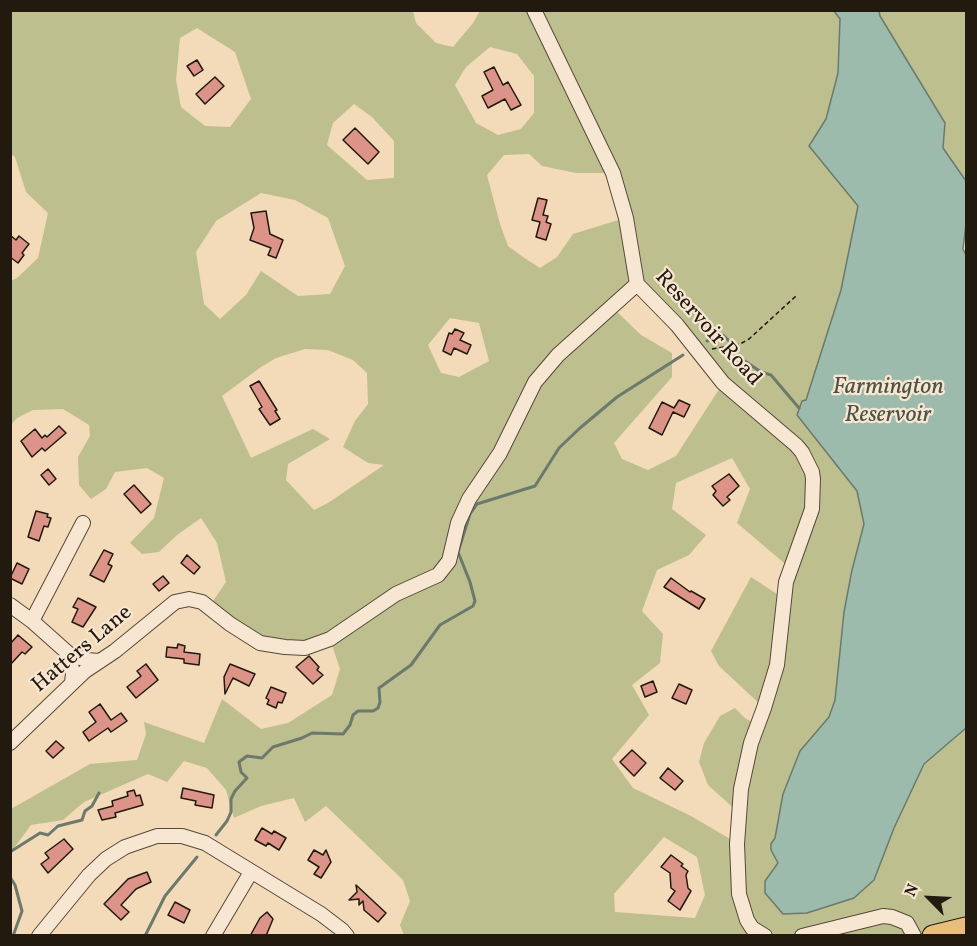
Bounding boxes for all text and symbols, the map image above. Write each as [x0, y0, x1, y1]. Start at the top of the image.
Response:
street label: Reservoir Road [648, 266, 766, 392]
water label: Farmington Reservoir [832, 375, 944, 431]
street label: Hatters Lane [28, 601, 138, 699]
north arrow [899, 868, 959, 928]
text: N [900, 881, 925, 900]

